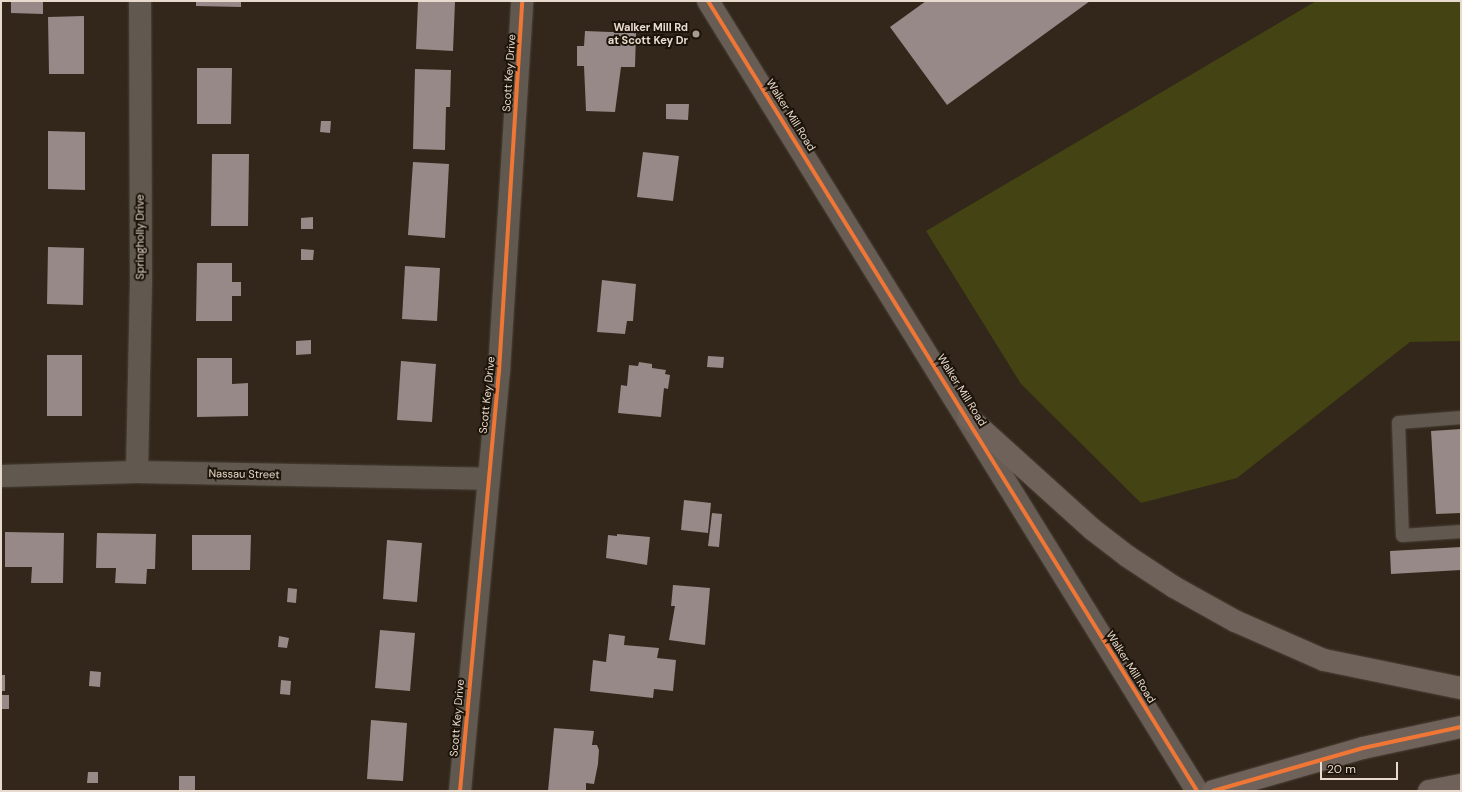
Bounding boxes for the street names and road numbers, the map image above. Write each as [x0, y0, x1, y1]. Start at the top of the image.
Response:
street label: Scott Key Drive [500, 34, 518, 112]
street label: Walker Mill Road [764, 77, 818, 153]
street label: Springholly Drive [133, 194, 147, 280]
street label: Walker Mill Road [935, 352, 989, 428]
street label: Scott Key Drive [476, 356, 498, 434]
street label: Nassau Street [208, 467, 280, 481]
street label: Walker Mill Road [1104, 629, 1158, 705]
street label: Scott Key Drive [447, 679, 467, 757]

